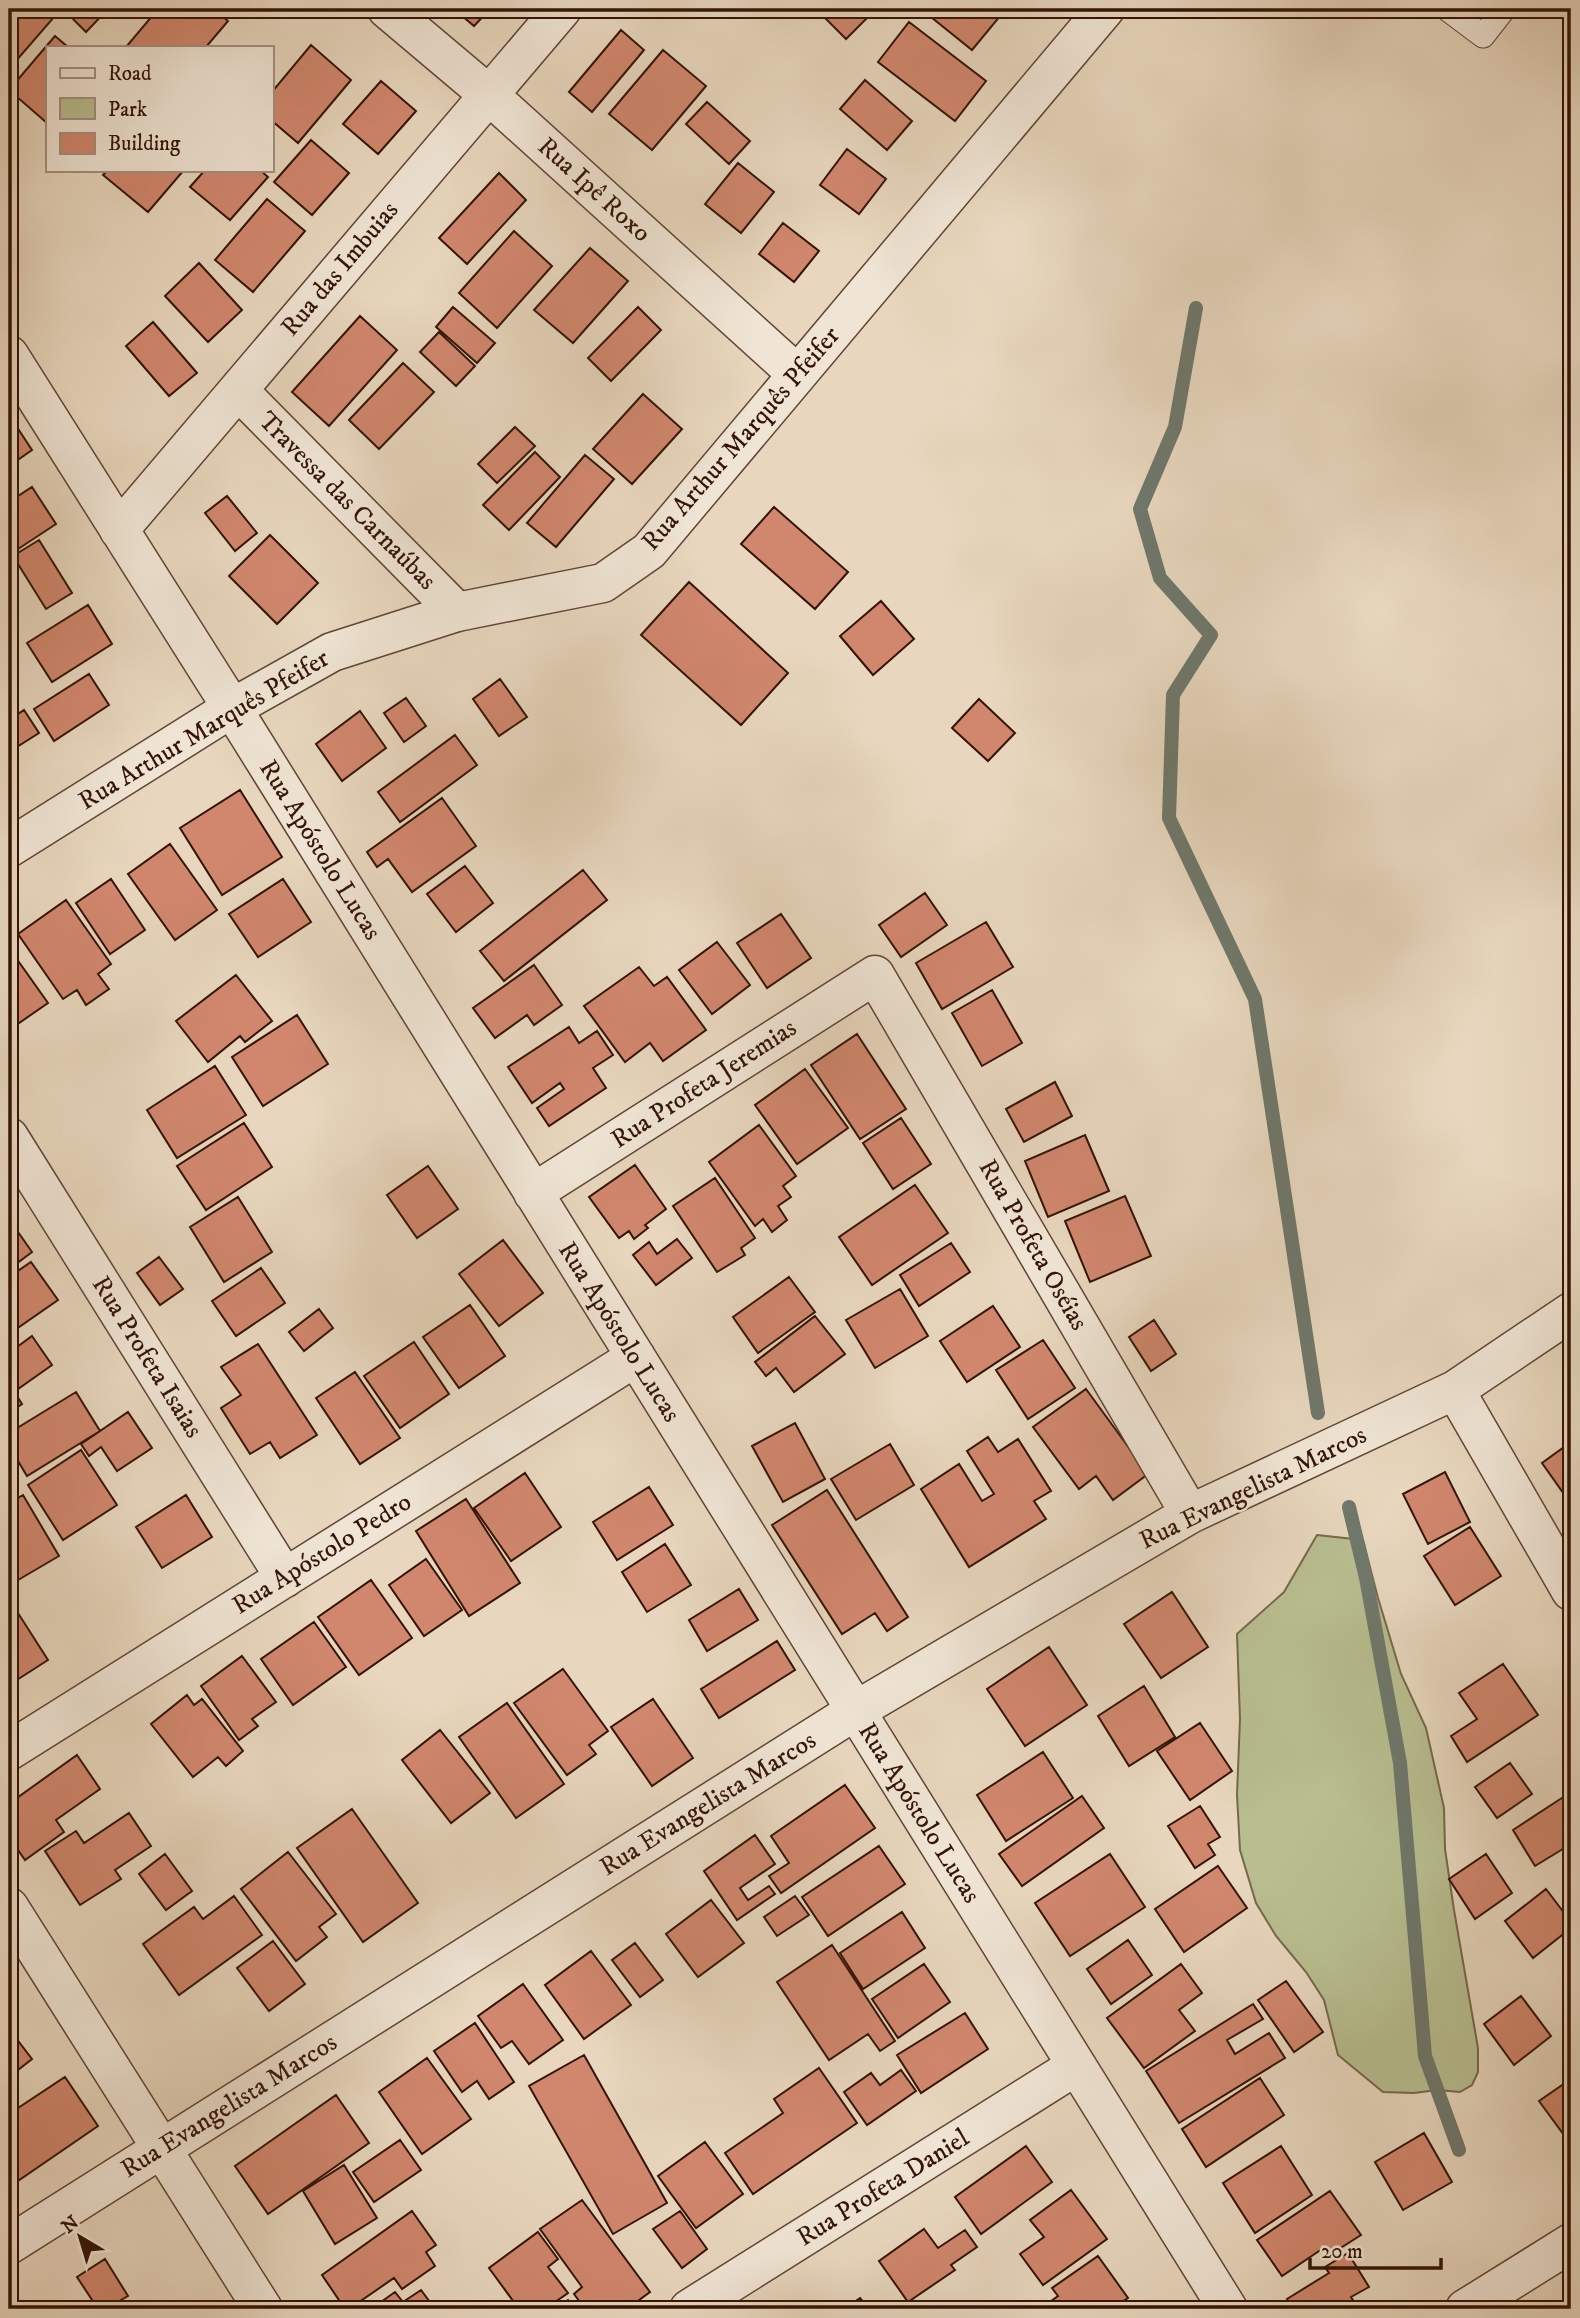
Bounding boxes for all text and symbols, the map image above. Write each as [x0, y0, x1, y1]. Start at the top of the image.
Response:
legend [46, 46, 273, 172]
text: Road [108, 61, 152, 87]
text: Park [108, 97, 148, 123]
street label: Rua Ipê Roxo [530, 130, 658, 250]
text: Building [108, 131, 181, 157]
street label: Rua das Imbuias [274, 195, 406, 343]
street label: Rua Arthur Marquês Pfeifer [635, 320, 848, 558]
street label: Travessa das Carnaúbas [251, 405, 443, 597]
street label: Rua Arthur Marquês Pfeifer [73, 642, 336, 818]
street label: Rua Apóstolo Lucas [251, 754, 389, 946]
street label: Rua Profeta Jeremias [605, 1012, 803, 1156]
street label: Rua Profeta Oséias [971, 1154, 1095, 1336]
street label: Rua Apóstolo Lucas [550, 1236, 688, 1428]
street label: Rua Profeta Isaias [84, 1270, 210, 1444]
street label: Rua Evangelista Marcos [1134, 1419, 1372, 1557]
street label: Rua Apóstolo Pedro [226, 1486, 418, 1622]
street label: Rua Apóstolo Lucas [850, 1717, 988, 1909]
street label: Rua Evangelista Marcos [594, 1724, 822, 1884]
street label: Rua Evangelista Marcos [115, 2026, 343, 2186]
street label: Rua Profeta Daniel [791, 2122, 975, 2254]
north arrow [46, 2202, 116, 2272]
text: N [57, 2211, 84, 2239]
scale bar [1310, 2227, 1442, 2271]
text: 20 m [1321, 2239, 1363, 2265]

